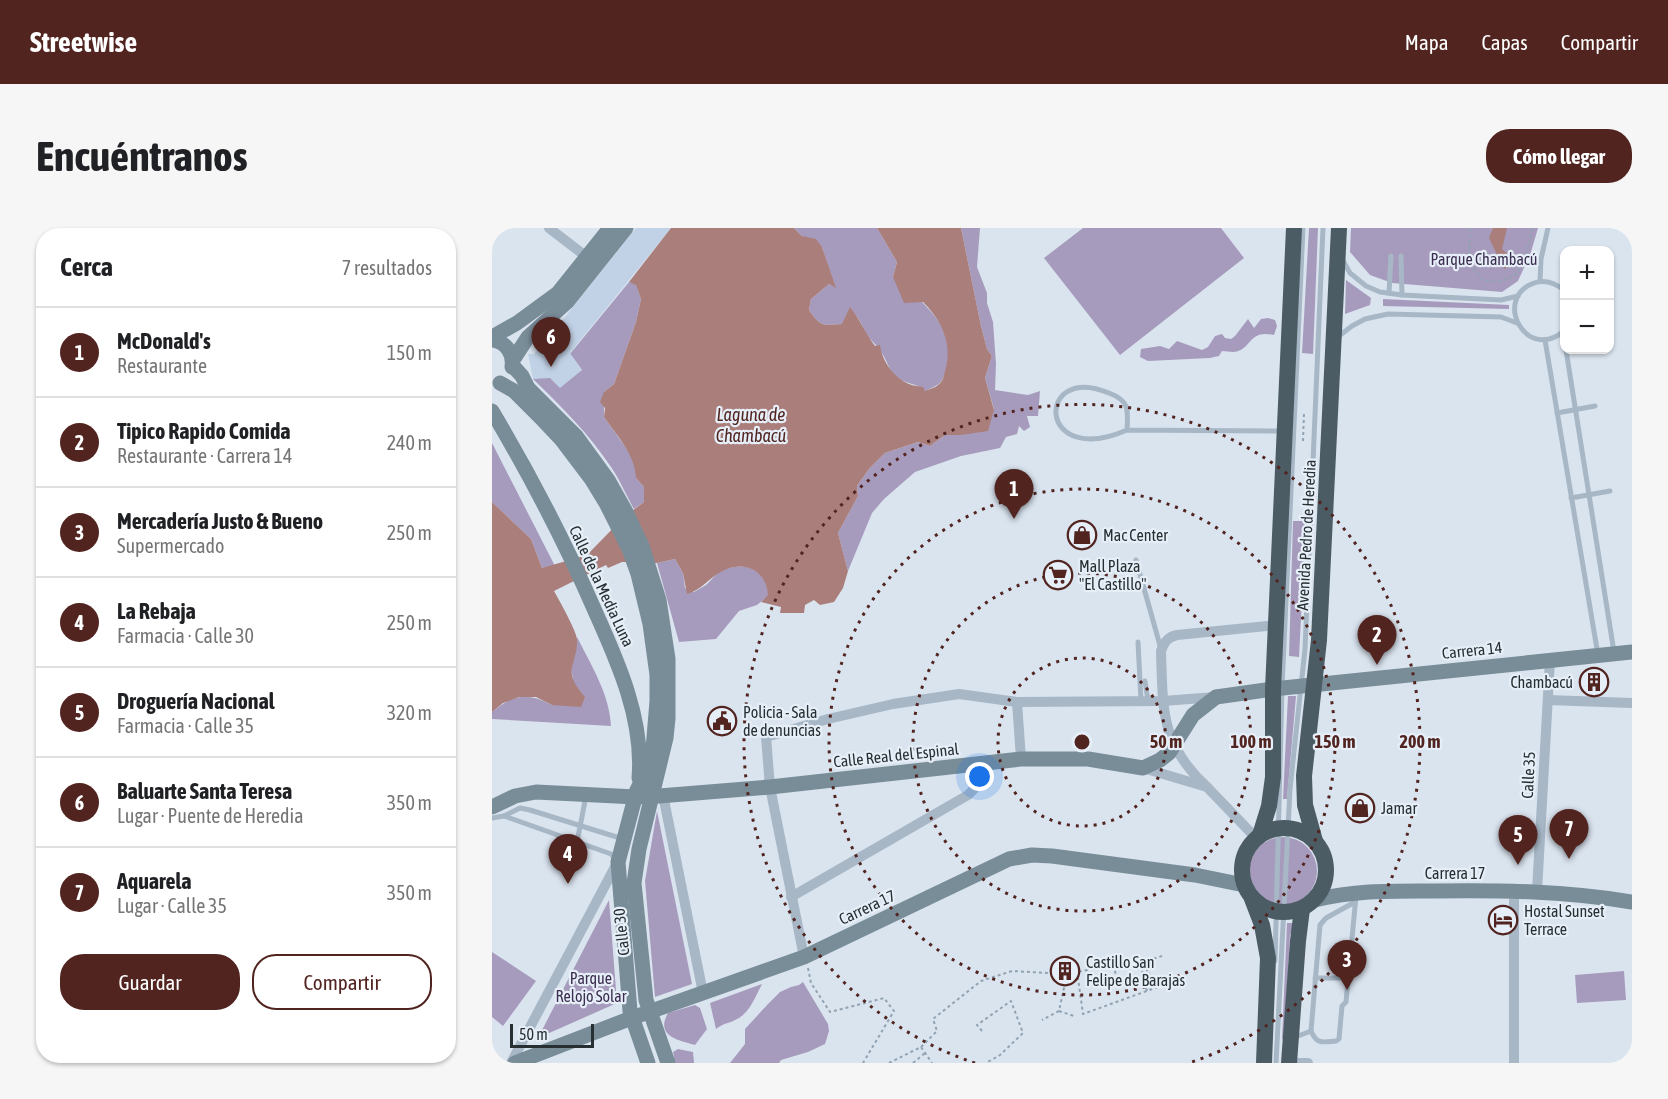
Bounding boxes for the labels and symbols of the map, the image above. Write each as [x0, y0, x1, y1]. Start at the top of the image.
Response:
park label: Parque Chambacú [1430, 250, 1538, 269]
pin: 6 [532, 318, 570, 367]
water label: Laguna de Chambacú [716, 404, 787, 446]
street label: Avenida Pedro de Heredia [1293, 459, 1319, 611]
pin: 1 [994, 470, 1034, 519]
shop icon: Mac Center [1066, 519, 1098, 551]
street label: Calle de la Media Luna [566, 523, 638, 649]
place label: Mac Center [1103, 526, 1168, 544]
place label: Mall Plaza "El Castillo" [1079, 557, 1146, 593]
supermarket icon: Mall Plaza "El Castillo" [1042, 559, 1074, 591]
pin: 2 [1358, 616, 1396, 665]
street label: Carrera 14 [1441, 638, 1503, 662]
building icon: Chambacú [1578, 666, 1610, 698]
place label: Chambacú [1510, 673, 1573, 691]
place label: Policia - Sala de denuncias [743, 703, 821, 739]
public building icon: Policia - Sala de denuncias [706, 705, 738, 737]
text: 50 m [1150, 731, 1182, 752]
text: 100 m [1231, 731, 1271, 752]
text: 150 m [1315, 731, 1355, 752]
text: 200 m [1400, 731, 1440, 752]
centre of rings [1072, 732, 1092, 752]
street label: Calle Real del Espinal [832, 739, 960, 772]
street label: Calle 35 [1518, 751, 1538, 799]
your location [965, 762, 994, 791]
shop icon: Jamar [1344, 792, 1376, 824]
place label: Jamar [1381, 799, 1418, 817]
pin: 7 [1550, 810, 1588, 859]
pin: 5 [1498, 816, 1538, 865]
pin: 4 [548, 834, 588, 884]
street label: Carrera 17 [1425, 864, 1485, 882]
street label: Carrera 17 [836, 886, 898, 928]
place label: Hostal Sunset Terrace [1524, 902, 1605, 938]
hotel icon: Hostal Sunset Terrace [1487, 904, 1519, 936]
street label: Calle 30 [610, 907, 632, 957]
pin: 3 [1328, 940, 1366, 990]
place label: Castillo San Felipe de Barajas [1086, 953, 1185, 990]
building icon: Castillo San Felipe de Barajas [1049, 955, 1081, 987]
park label: Parque Relojo Solar [556, 969, 627, 1006]
scale bar [510, 1021, 594, 1048]

